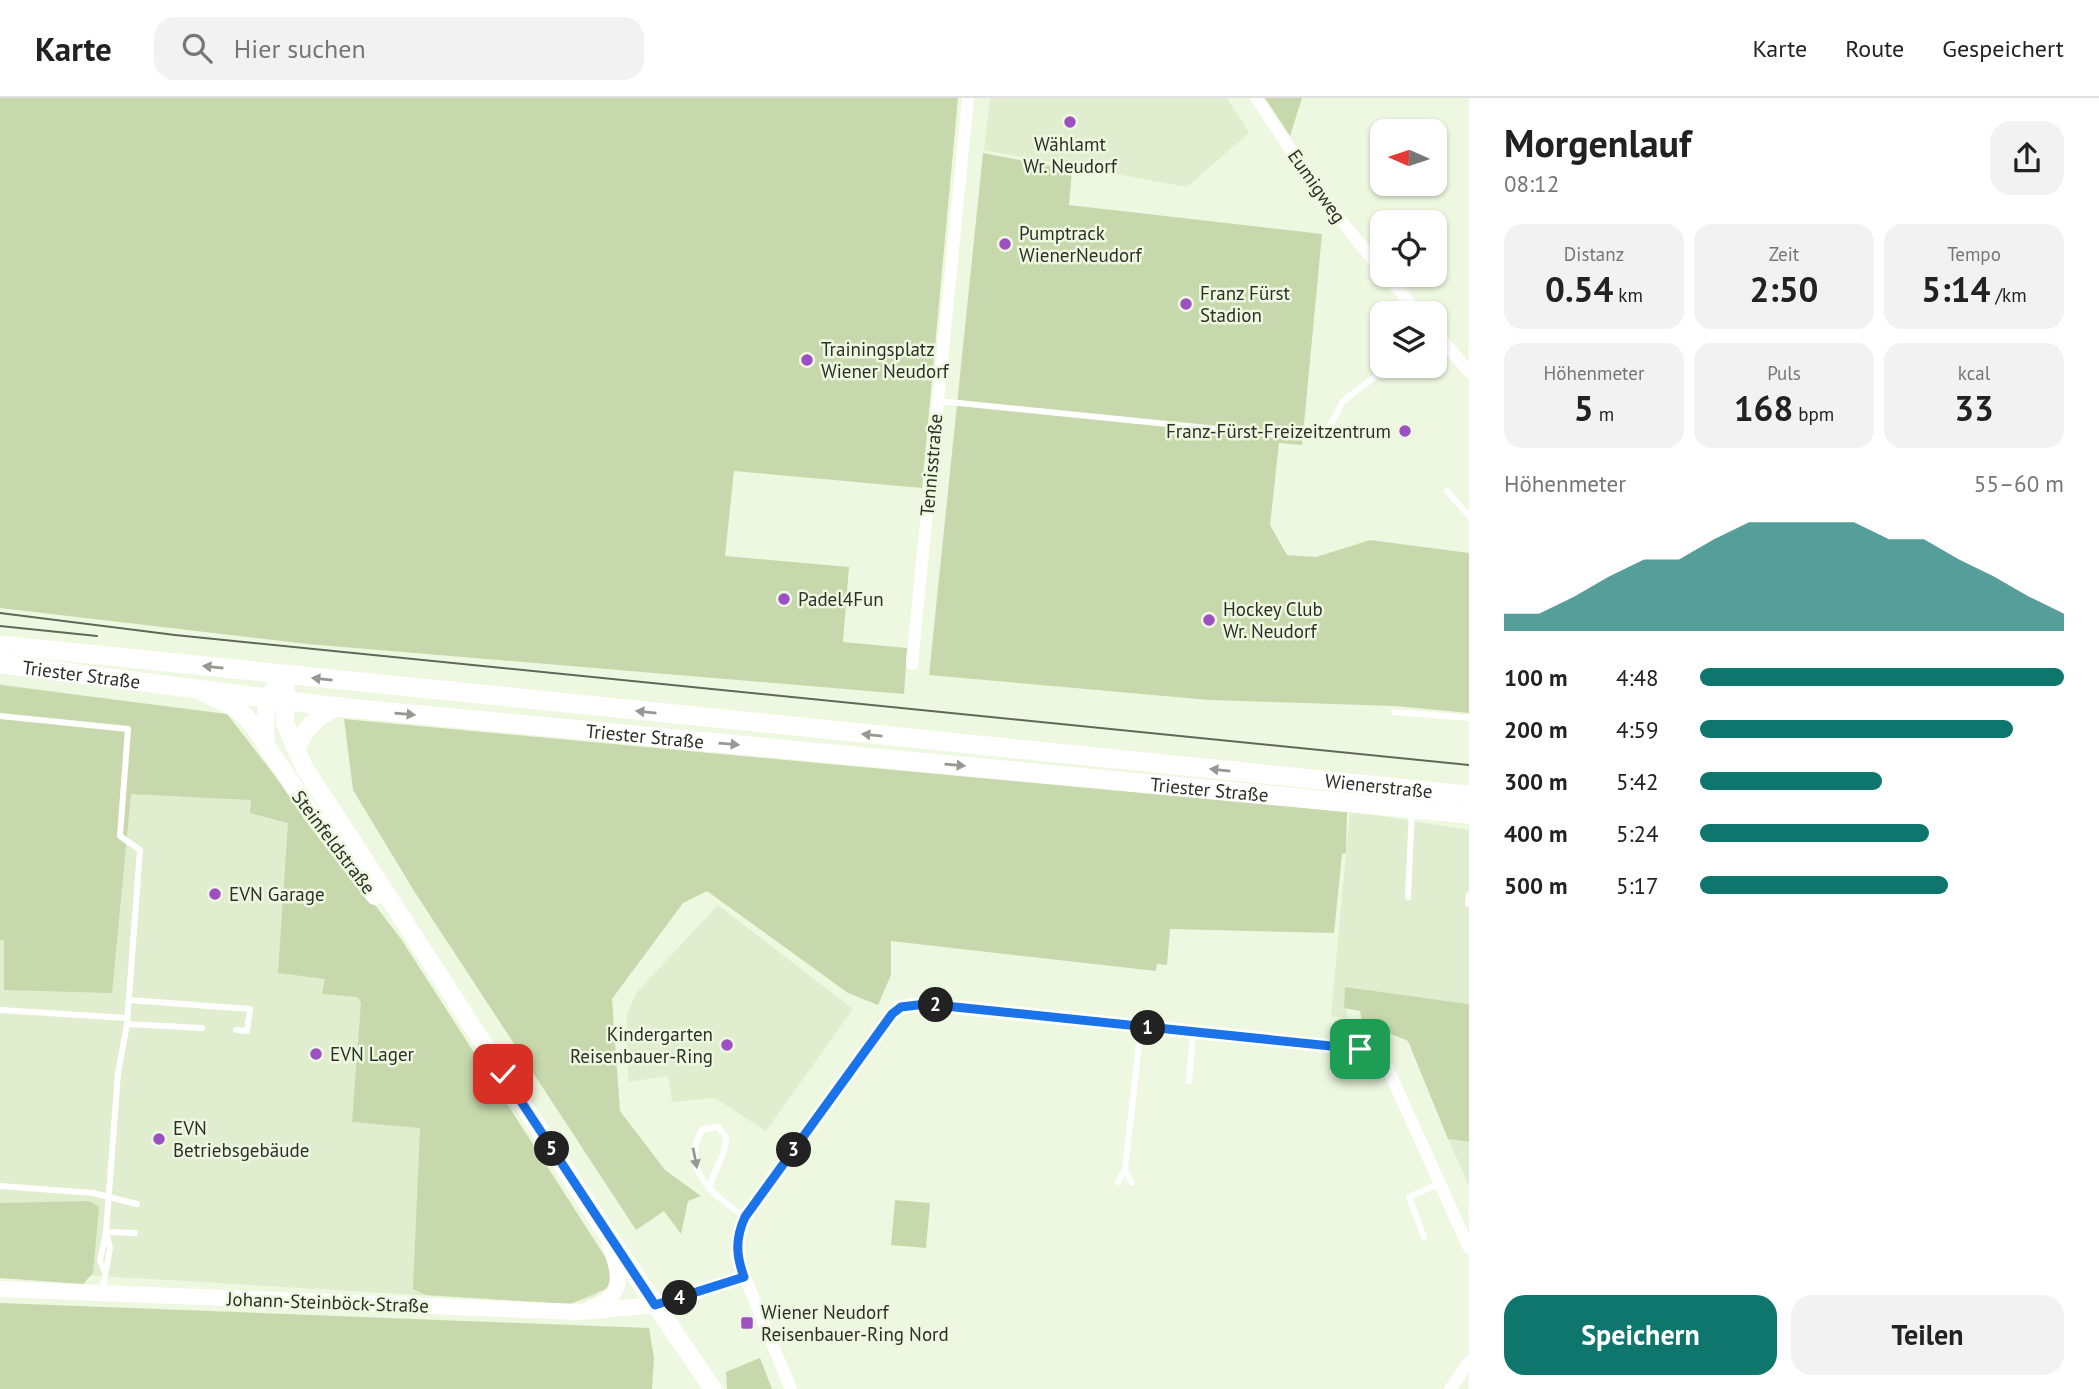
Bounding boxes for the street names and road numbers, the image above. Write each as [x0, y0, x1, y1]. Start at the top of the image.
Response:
street label: Eumigweg [1283, 144, 1351, 228]
street label: Tennisstraße [915, 413, 947, 517]
street label: Triester Straße [21, 655, 142, 694]
street label: Triester Straße [585, 719, 705, 754]
street label: Wienerstraße [1324, 768, 1434, 803]
street label: Triester Straße [1149, 772, 1270, 807]
street label: Steinfeldstraße [287, 785, 381, 899]
street label: Johann-Steinböck-Straße [226, 1286, 429, 1318]

